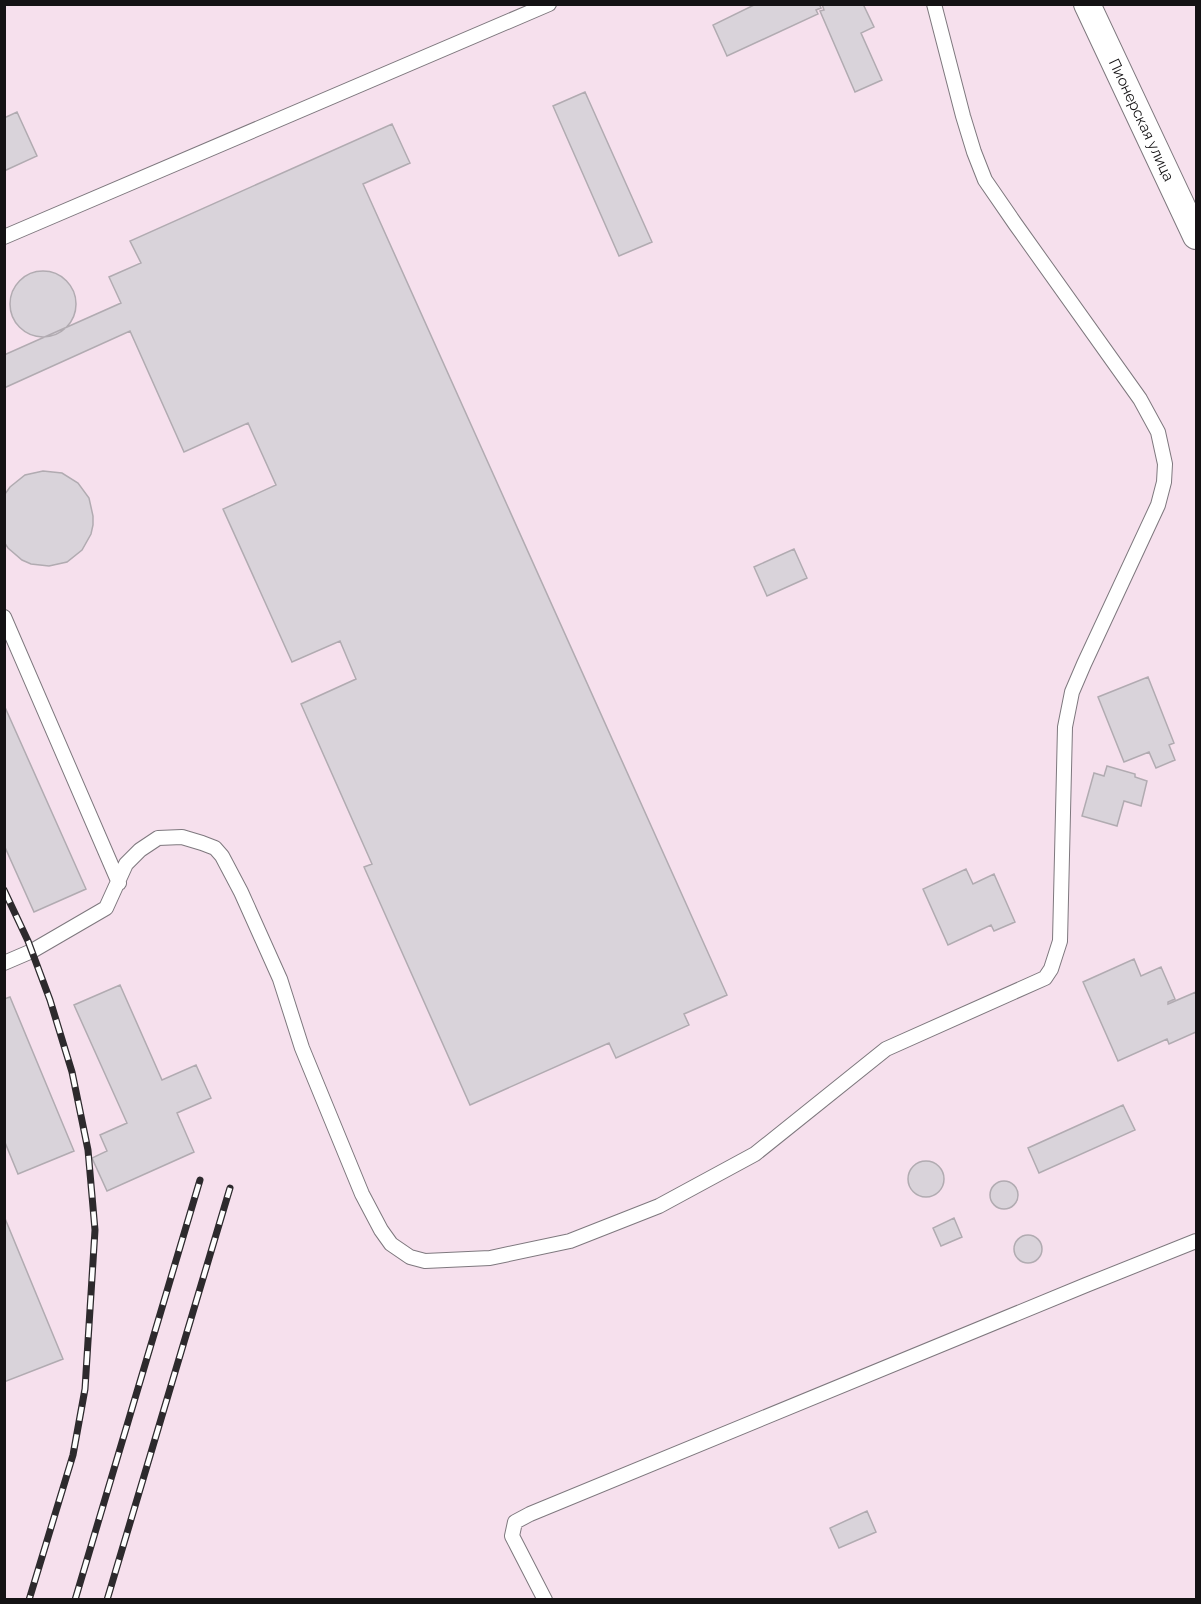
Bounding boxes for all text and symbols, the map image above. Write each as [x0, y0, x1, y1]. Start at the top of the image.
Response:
street label: Пионерская улица [1105, 56, 1178, 184]

